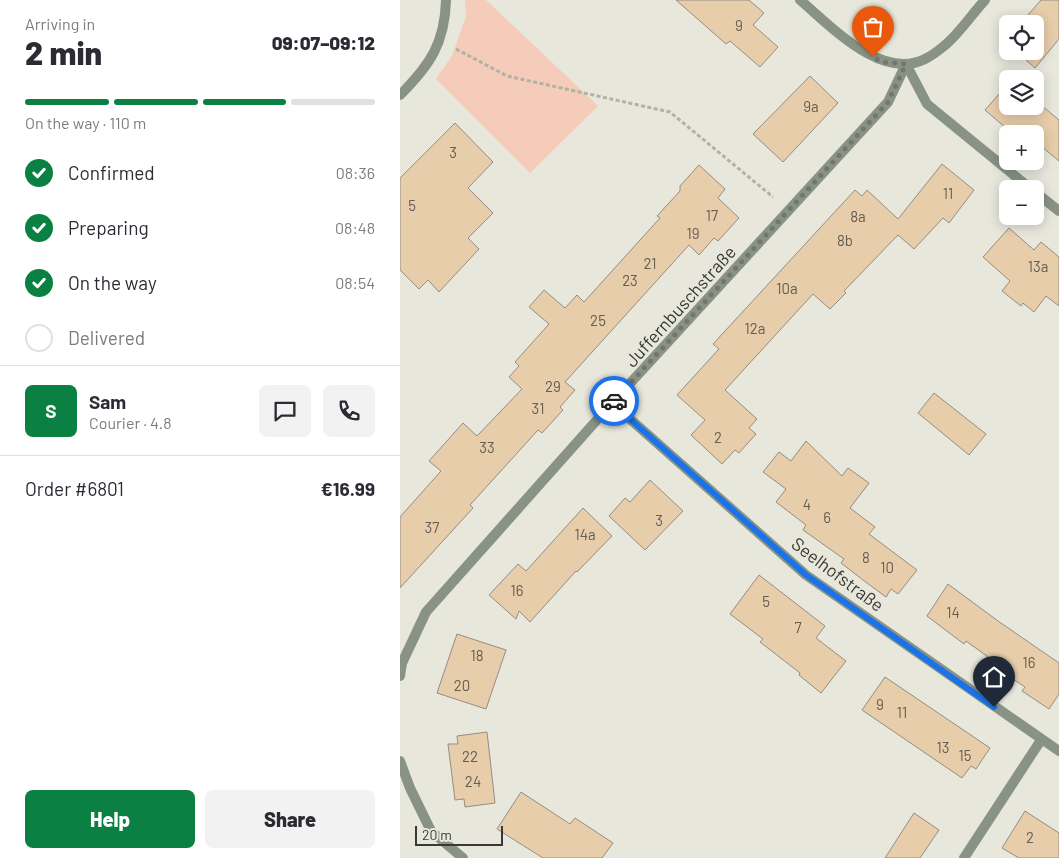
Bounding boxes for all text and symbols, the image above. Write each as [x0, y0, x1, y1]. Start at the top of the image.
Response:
pin [852, 6, 894, 57]
icon: bag [859, 13, 887, 41]
text: Arriving in [25, 14, 95, 33]
map controls [999, 15, 1044, 225]
button: locate [999, 15, 1044, 60]
house number: 9 [735, 16, 743, 34]
text: 09:07–09:12 [272, 31, 375, 54]
text: 2 min [25, 33, 102, 71]
button: layers [999, 70, 1044, 115]
house number: 9a [803, 97, 819, 115]
text: On the way · 110 m [25, 113, 146, 132]
button: + [999, 125, 1044, 170]
house number: 3 [449, 143, 457, 161]
icon: check [25, 159, 53, 187]
text: Confirmed [68, 161, 155, 184]
text: 08:36 [336, 163, 375, 182]
button: − [999, 180, 1044, 225]
house number: 11 [943, 184, 953, 202]
house number: 5 [408, 196, 416, 214]
house number: 17 [706, 206, 718, 224]
house number: 8a [850, 207, 866, 225]
icon: check [25, 214, 53, 242]
text: Preparing [68, 216, 149, 239]
text: 08:48 [335, 218, 375, 237]
house number: 19 [686, 224, 700, 242]
house number: 8b [837, 231, 853, 249]
street label: Juffernbuschstraße [620, 241, 740, 371]
house number: 21 [643, 254, 657, 272]
house number: 13a [1028, 257, 1048, 275]
icon: check [25, 269, 53, 297]
text: On the way [68, 271, 157, 294]
house number: 23 [622, 271, 638, 289]
text: 08:54 [335, 273, 375, 292]
house number: 10a [776, 279, 798, 297]
house number: 25 [590, 311, 606, 329]
house number: 12a [745, 319, 765, 337]
text: Delivered [68, 326, 145, 349]
courier [589, 376, 639, 426]
house number: 29 [545, 377, 561, 395]
button: chat [259, 385, 311, 437]
button: phone [323, 385, 375, 437]
icon: car [600, 387, 628, 415]
text: Sam [89, 390, 126, 413]
text: S [45, 399, 57, 422]
house number: 31 [532, 399, 544, 417]
text: Courier · 4.8 [89, 413, 172, 432]
house number: 2 [714, 428, 722, 446]
house number: 33 [479, 438, 495, 456]
text: Order #6801 [25, 477, 124, 500]
text: €16.99 [321, 477, 375, 500]
house number: 4 [803, 495, 811, 513]
house number: 6 [823, 508, 831, 526]
house number: 3 [655, 511, 663, 529]
house number: 37 [425, 518, 439, 536]
house number: 14a [574, 525, 596, 543]
street label: Seelhofstraße [788, 532, 888, 616]
house number: 8 [862, 548, 870, 566]
house number: 10 [880, 558, 894, 576]
house number: 16 [511, 581, 523, 599]
house number: 5 [762, 592, 770, 610]
house number: 14 [946, 603, 960, 621]
house number: 7 [794, 618, 802, 636]
house number: 18 [470, 646, 484, 664]
house number: 16 [1023, 653, 1035, 671]
pin [973, 656, 1015, 707]
icon: home [980, 663, 1008, 691]
house number: 20 [454, 676, 470, 694]
house number: 9 [876, 695, 884, 713]
house number: 11 [897, 703, 907, 721]
house number: 13 [937, 738, 949, 756]
house number: 15 [959, 746, 971, 764]
house number: 22 [462, 747, 478, 765]
house number: 24 [465, 772, 481, 790]
button: Help [25, 790, 195, 848]
button: Share [205, 790, 375, 848]
scale bar [415, 823, 502, 846]
text: 20 m [422, 826, 452, 843]
house number: 2 [1026, 828, 1034, 846]

